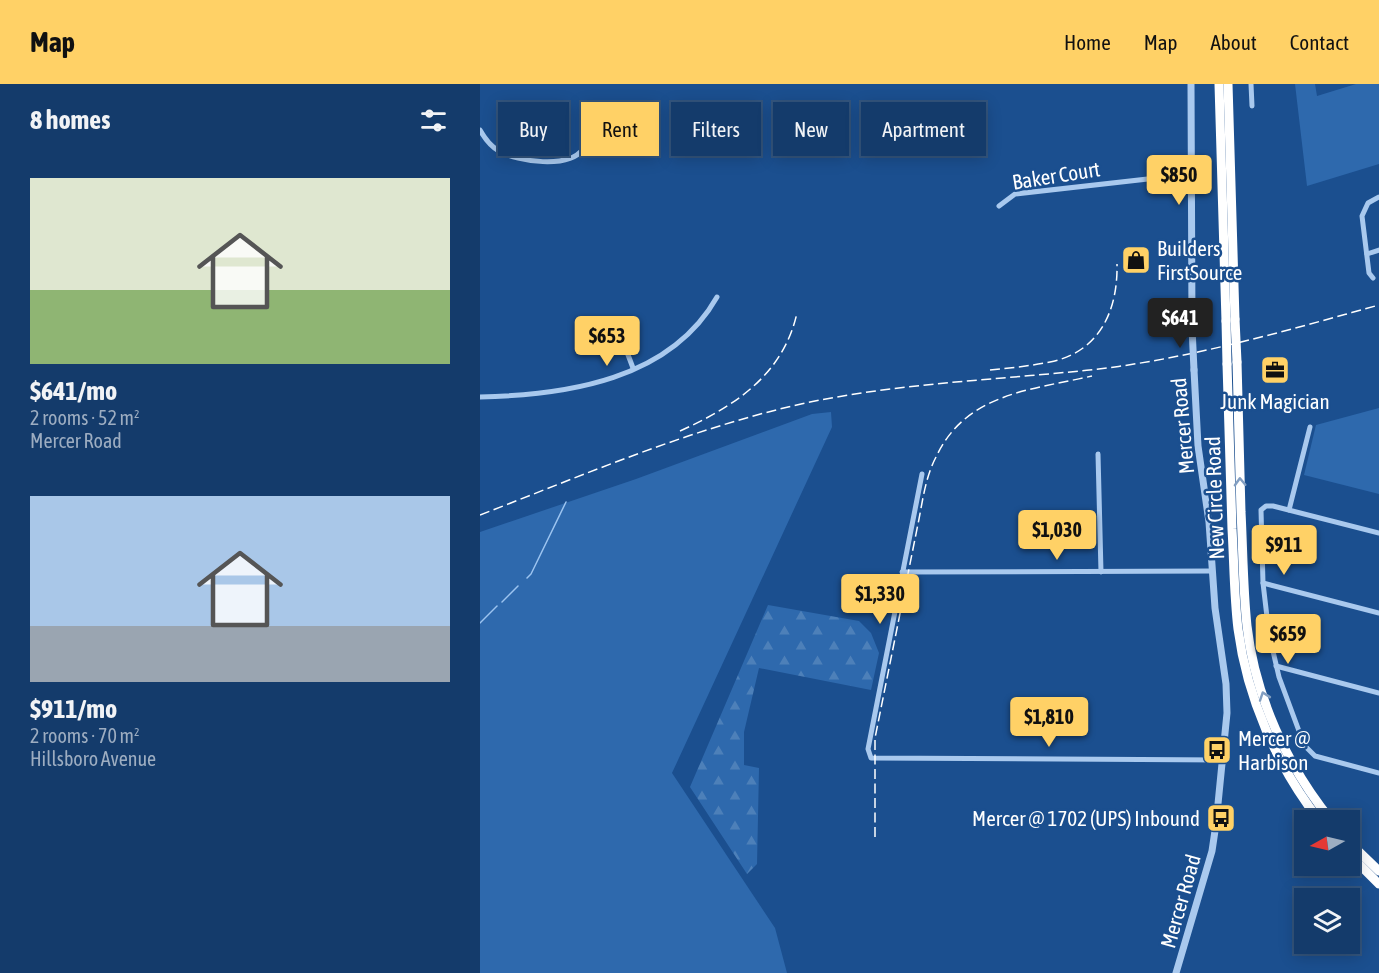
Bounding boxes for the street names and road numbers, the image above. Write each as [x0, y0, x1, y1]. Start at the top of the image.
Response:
street label: Baker Court [1010, 156, 1102, 194]
street label: Mercer Road [1166, 377, 1198, 475]
street label: New Circle Road [1200, 436, 1228, 560]
street label: Mercer Road [1155, 851, 1205, 951]

